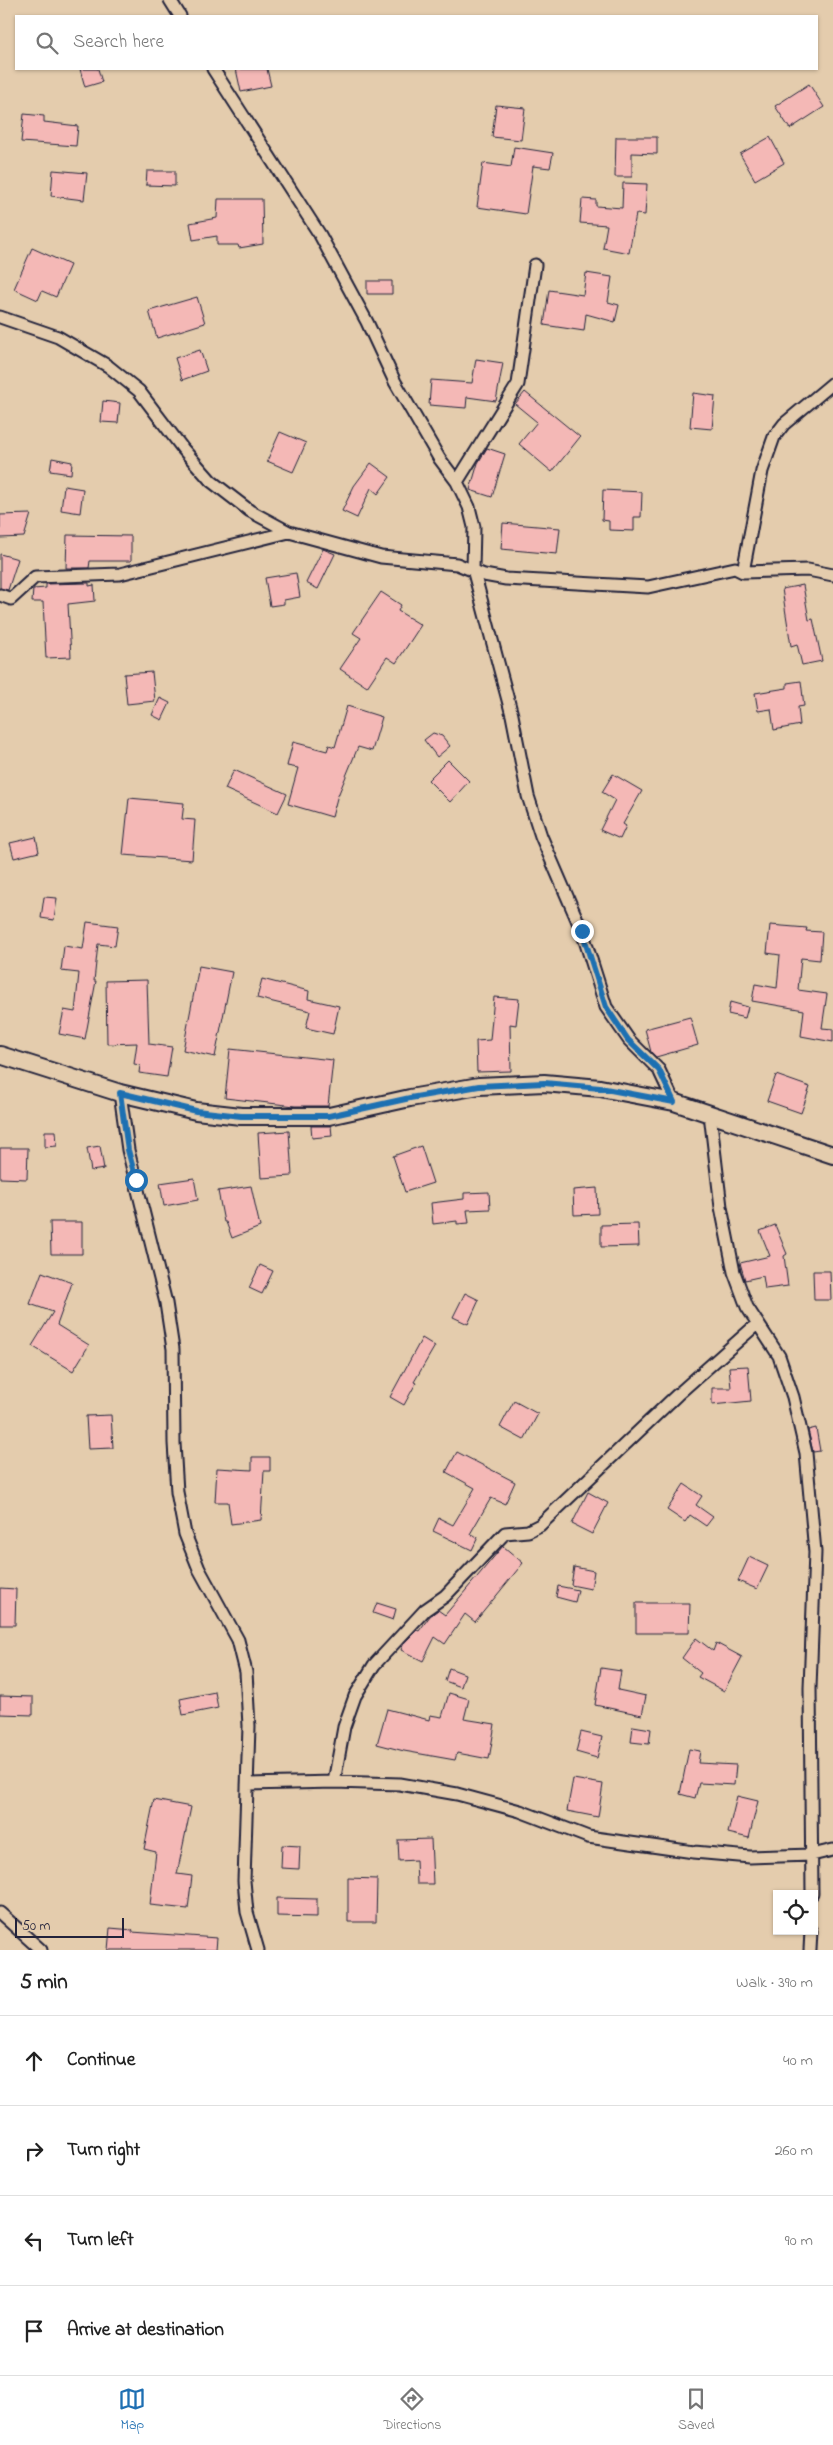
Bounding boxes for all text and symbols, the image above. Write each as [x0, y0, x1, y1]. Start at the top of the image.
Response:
search box [15, 15, 818, 70]
icon: search [33, 29, 61, 57]
text: Search here [73, 29, 164, 56]
route end [571, 920, 594, 943]
route start [125, 1169, 148, 1192]
map controls [773, 1890, 818, 1935]
button: locate [773, 1890, 818, 1935]
scale bar [15, 1915, 124, 1938]
text: 50 m [22, 1916, 50, 1937]
text: 5 min [20, 1968, 68, 1998]
text: Walk · 390 m [736, 1971, 813, 1995]
icon: ahead [20, 2047, 48, 2075]
text: Continue [67, 2047, 135, 2074]
text: 40 m [783, 2049, 813, 2073]
icon: right [20, 2137, 48, 2165]
text: Turn right [67, 2137, 140, 2164]
text: 260 m [775, 2139, 813, 2163]
icon: left [20, 2227, 48, 2255]
text: Turn left [67, 2227, 134, 2254]
text: 90 m [785, 2229, 813, 2253]
icon: arrive [20, 2317, 48, 2345]
text: Arrive at destination [67, 2317, 224, 2344]
tab: Map [118, 2385, 146, 2436]
tab: Directions [383, 2385, 441, 2436]
tab: Saved [678, 2385, 715, 2436]

